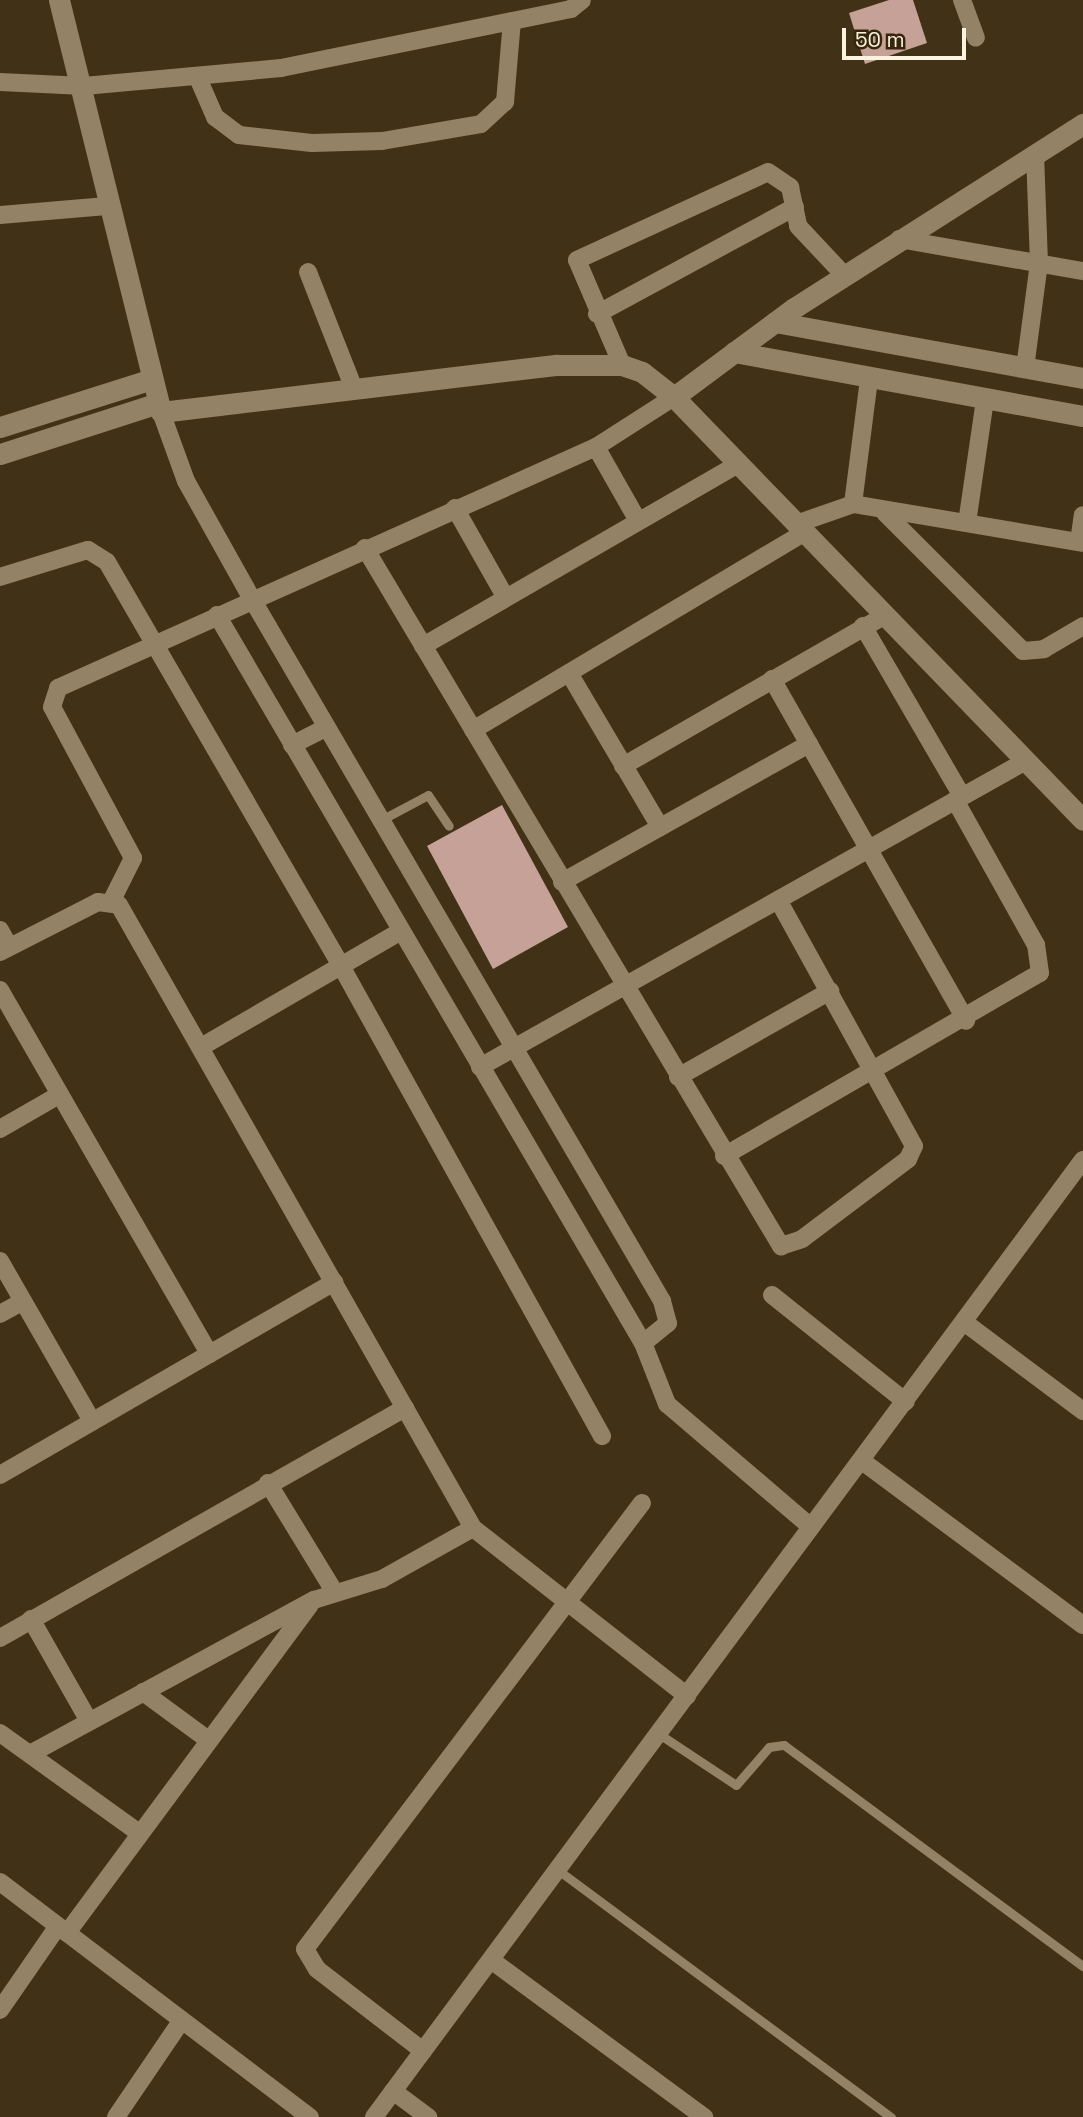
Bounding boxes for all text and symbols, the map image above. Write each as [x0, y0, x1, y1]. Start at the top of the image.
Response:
scale bar [845, 14, 969, 58]
text: 50 m [855, 26, 905, 53]

